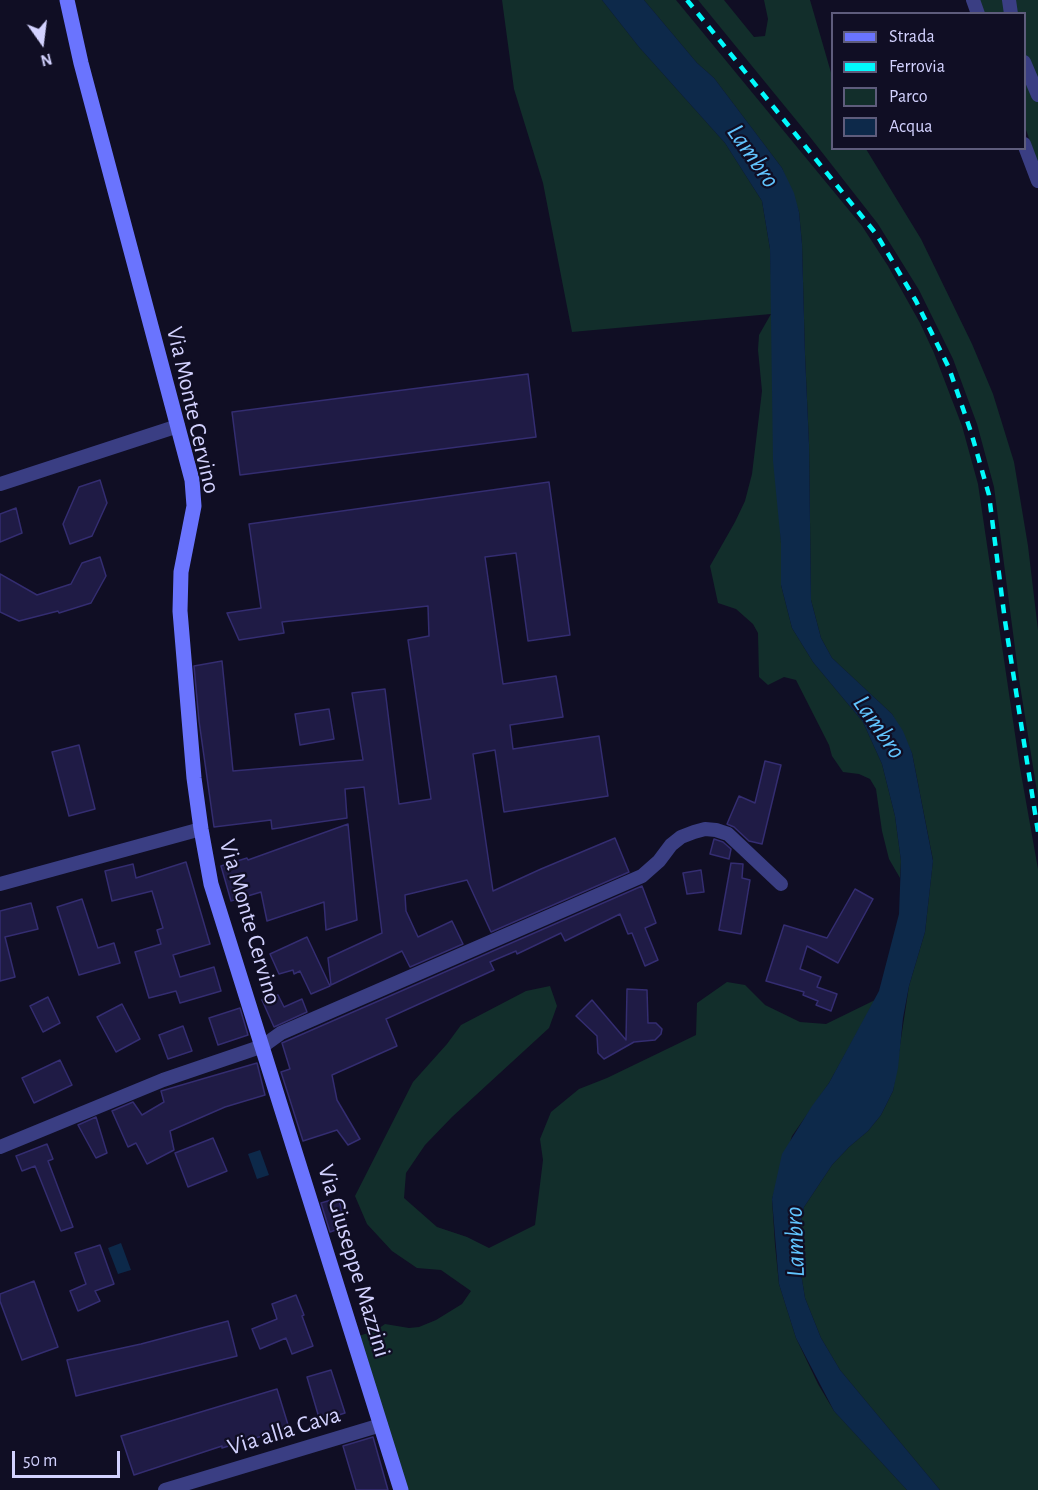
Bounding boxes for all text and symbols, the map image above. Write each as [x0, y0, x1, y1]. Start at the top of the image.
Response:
north arrow [12, 12, 72, 72]
legend [831, 12, 1026, 150]
text: Strada [889, 28, 935, 46]
text: N [39, 50, 54, 69]
text: Ferrovia [889, 58, 945, 76]
text: Parco [889, 88, 928, 106]
water label: Lambro [720, 118, 786, 194]
text: Acqua [889, 118, 933, 136]
street label: Via Monte Cervino [160, 324, 226, 496]
water label: Lambro [846, 689, 912, 765]
street label: Via Monte Cervino [213, 836, 287, 1008]
street label: Via Giuseppe Mazzini [311, 1161, 397, 1361]
water label: Lambro [778, 1206, 812, 1278]
street label: Via alla Cava [224, 1400, 344, 1462]
scale bar [15, 1439, 123, 1477]
text: 50 m [23, 1452, 57, 1470]

